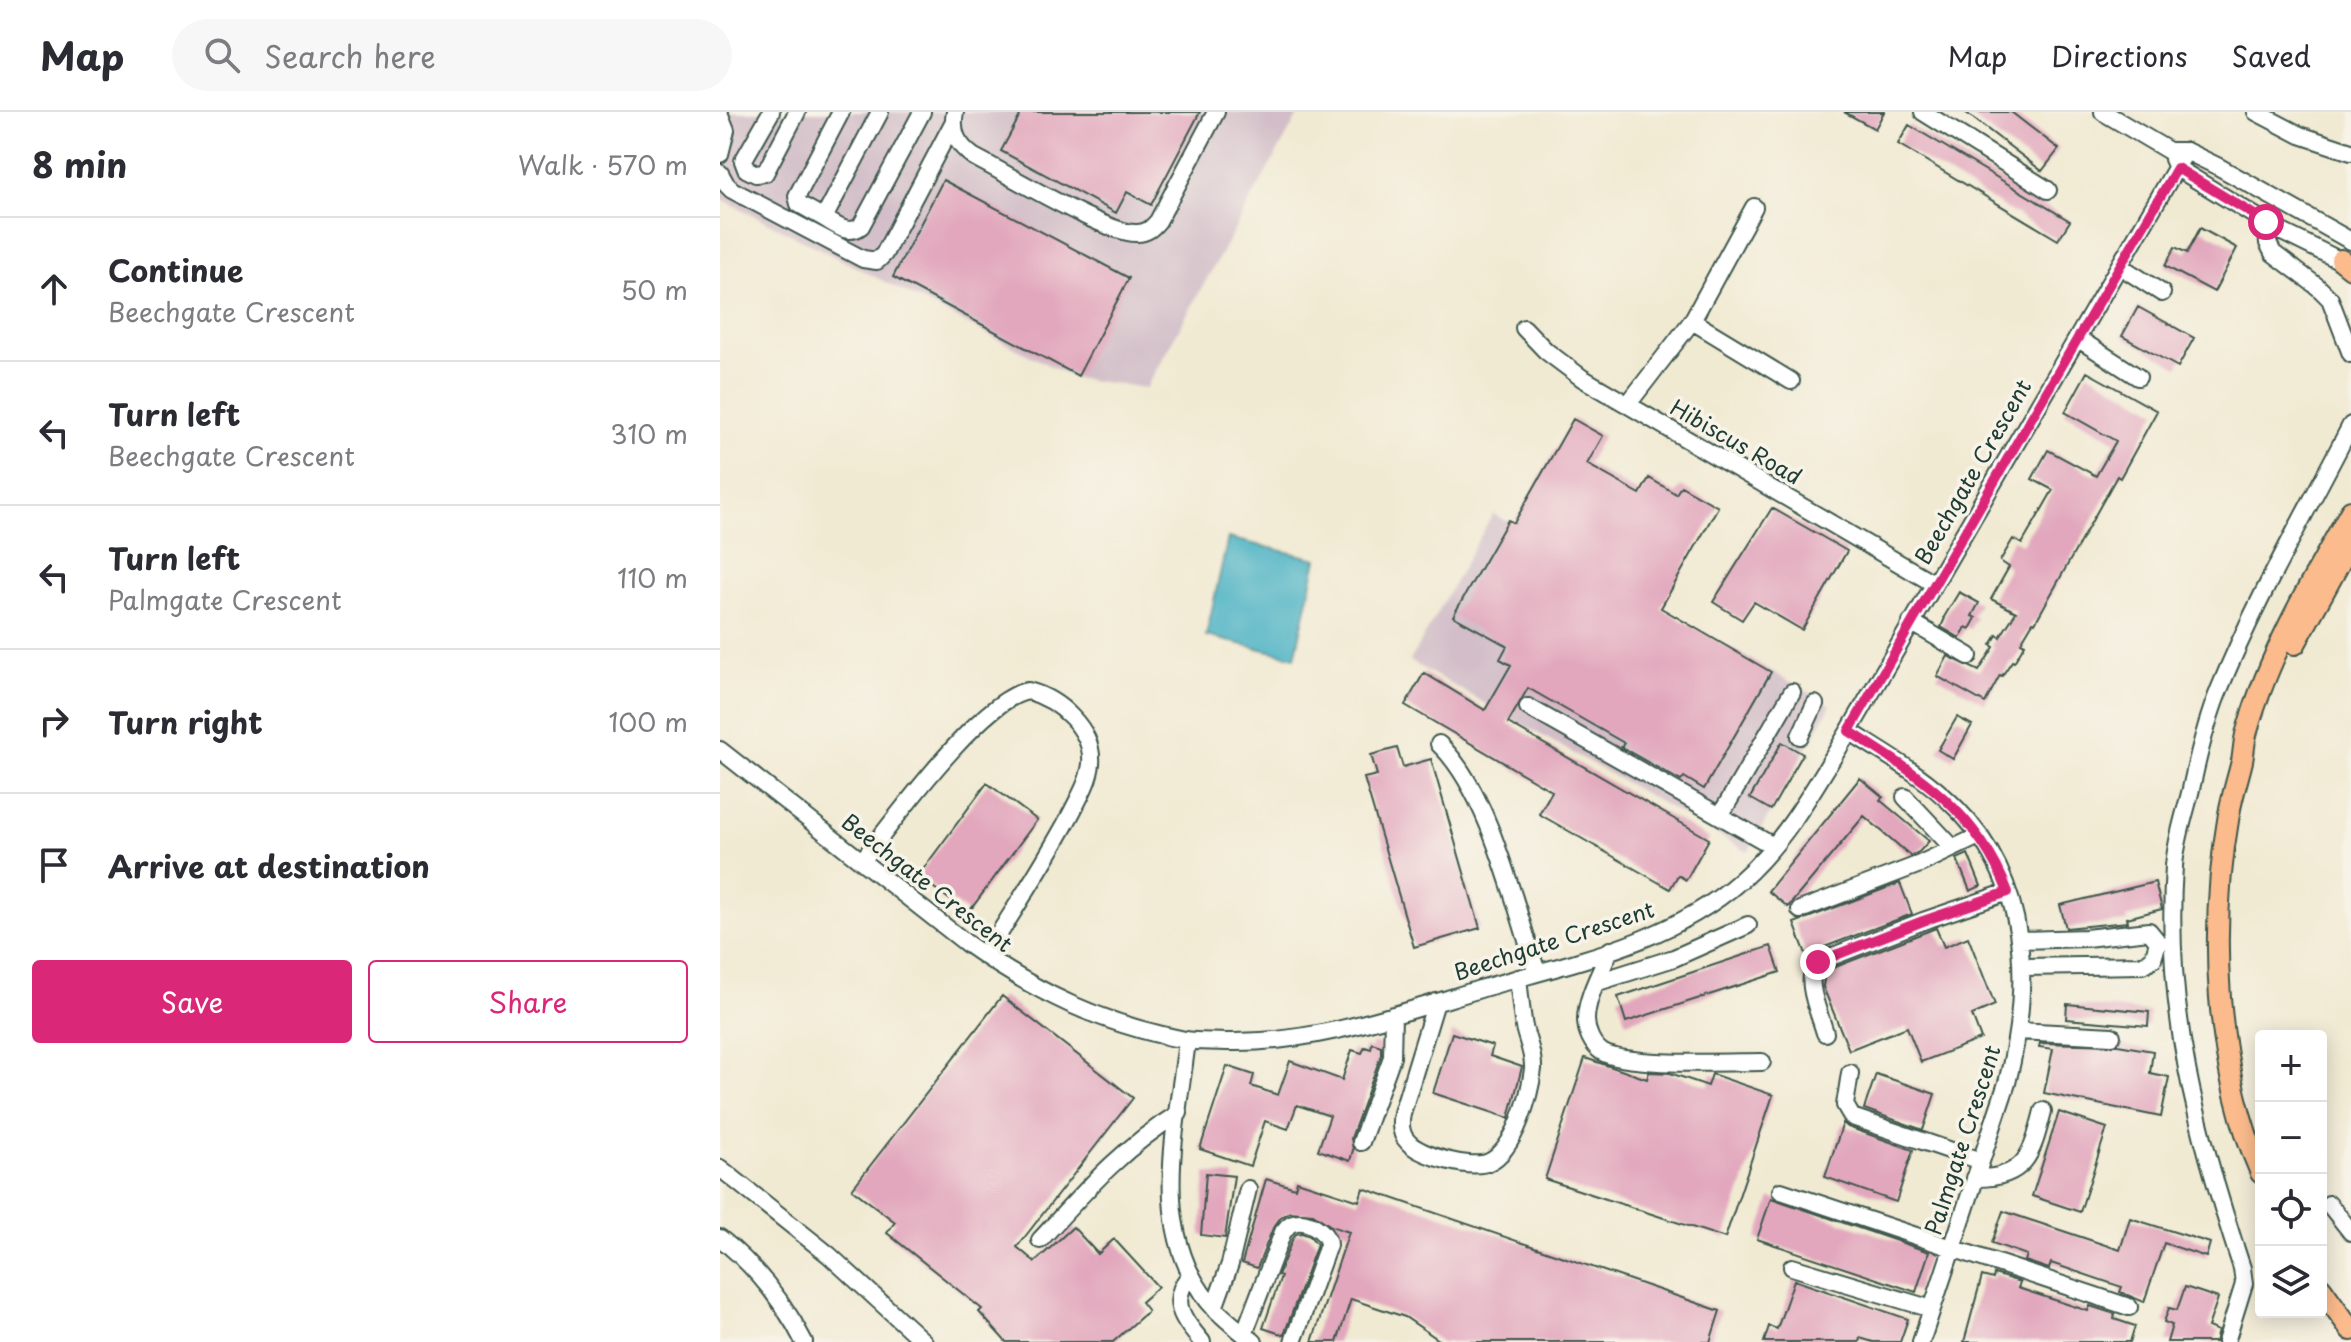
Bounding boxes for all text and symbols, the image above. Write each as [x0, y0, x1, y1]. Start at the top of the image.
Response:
search box [172, 19, 732, 91]
text: Map [40, 27, 124, 84]
icon: search [200, 33, 244, 77]
text: Search here [264, 33, 436, 78]
text: Map [1948, 34, 2007, 77]
text: Directions [2051, 34, 2188, 77]
text: Saved [2232, 34, 2311, 77]
text: 8 min [32, 138, 127, 190]
text: Walk · 570 m [518, 145, 688, 184]
route start [2248, 204, 2284, 240]
text: Continue [108, 247, 243, 292]
icon: ahead [32, 267, 76, 311]
text: 50 m [621, 270, 688, 309]
text: Beechgate Crescent [108, 292, 355, 331]
street label: Beechgate Crescent [1905, 373, 2038, 570]
street label: Hibiscus Road [1665, 390, 1809, 492]
text: Turn left [108, 391, 240, 436]
icon: left [32, 411, 76, 455]
text: 310 m [610, 414, 688, 453]
text: Beechgate Crescent [108, 436, 355, 475]
text: Turn left [108, 535, 240, 580]
icon: left [32, 555, 76, 599]
text: 110 m [617, 558, 688, 597]
text: Palmgate Crescent [108, 580, 342, 619]
icon: right [32, 699, 76, 743]
text: Turn right [108, 699, 263, 744]
text: 100 m [608, 702, 688, 741]
street label: Beechgate Crescent [835, 805, 1020, 959]
icon: arrive [32, 843, 76, 887]
text: Arrive at destination [108, 843, 430, 888]
street label: Beechgate Crescent [1449, 892, 1658, 988]
route end [1800, 944, 1836, 980]
button: Save [32, 960, 352, 1043]
button: Share [368, 960, 688, 1043]
map controls [2255, 1030, 2327, 1318]
button: + [2255, 1030, 2327, 1102]
street label: Palmgate Crescent [1915, 1040, 2008, 1239]
button: − [2255, 1102, 2327, 1174]
button: locate [2255, 1174, 2327, 1246]
button: layers [2255, 1246, 2327, 1318]

